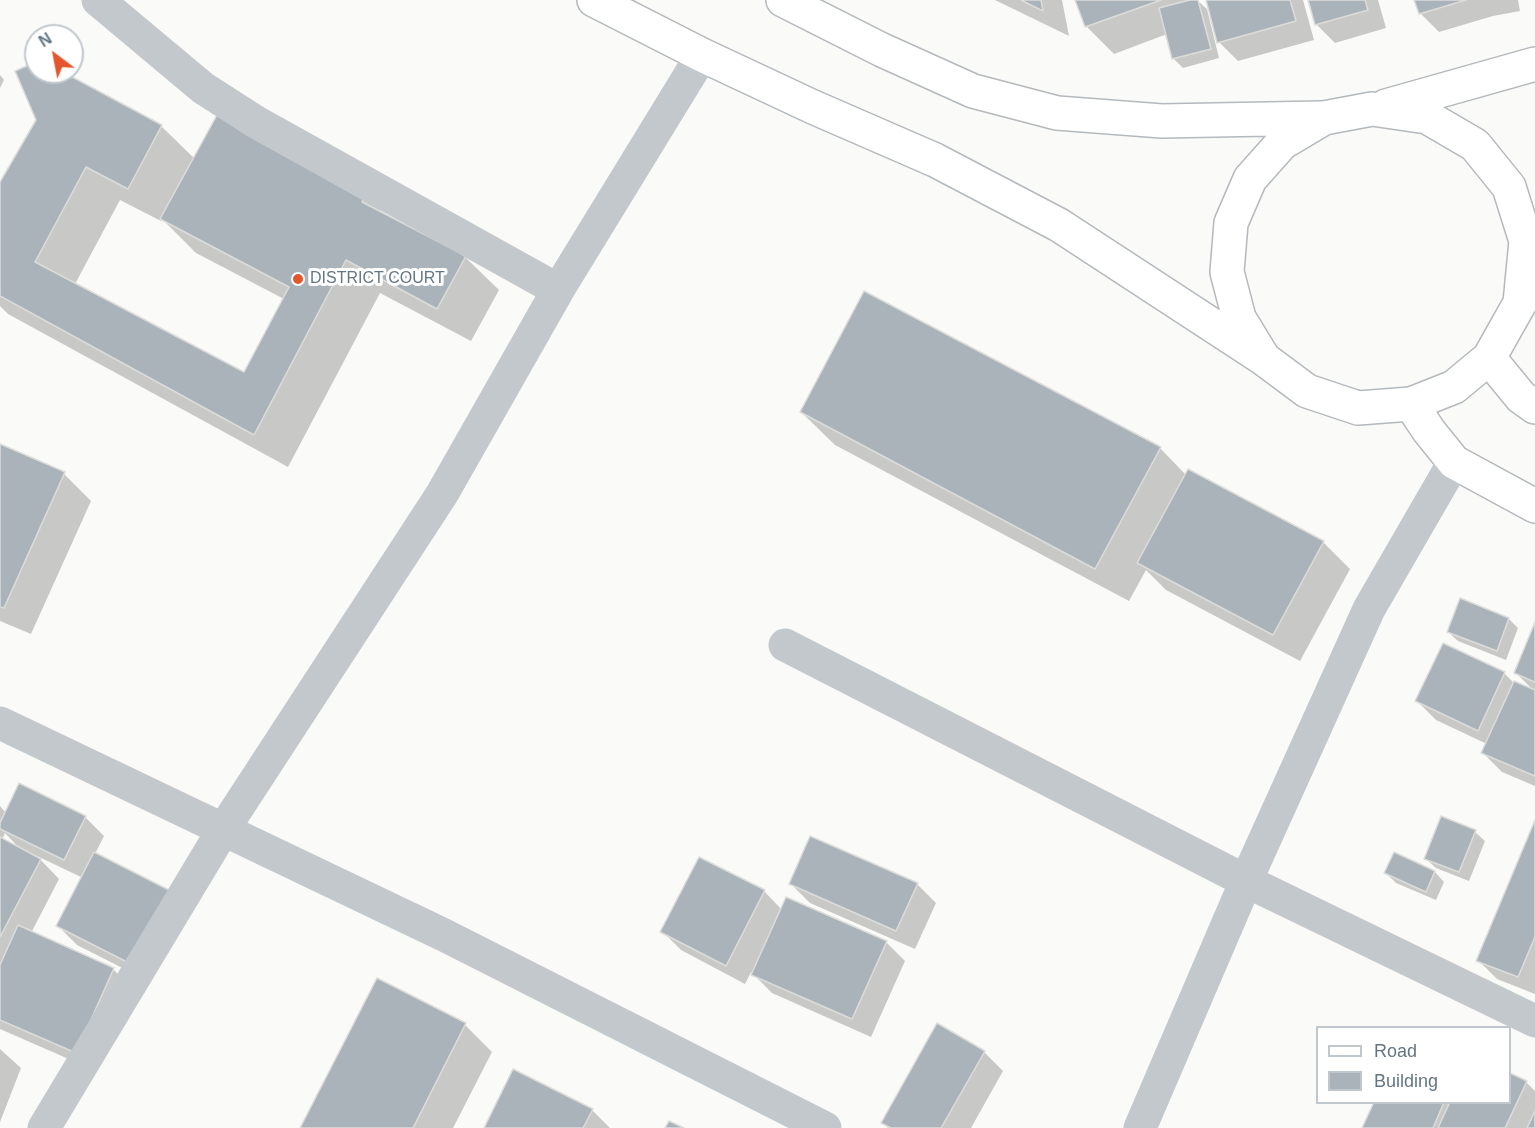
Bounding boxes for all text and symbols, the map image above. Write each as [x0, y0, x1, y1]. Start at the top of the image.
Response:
north arrow [24, 24, 84, 84]
text: N [36, 30, 55, 50]
place label: DISTRICT COURT [310, 269, 445, 289]
marker: DISTRICT COURT [291, 272, 305, 286]
legend [1316, 1026, 1511, 1104]
text: Road [1374, 1041, 1417, 1061]
text: Building [1374, 1071, 1438, 1091]

